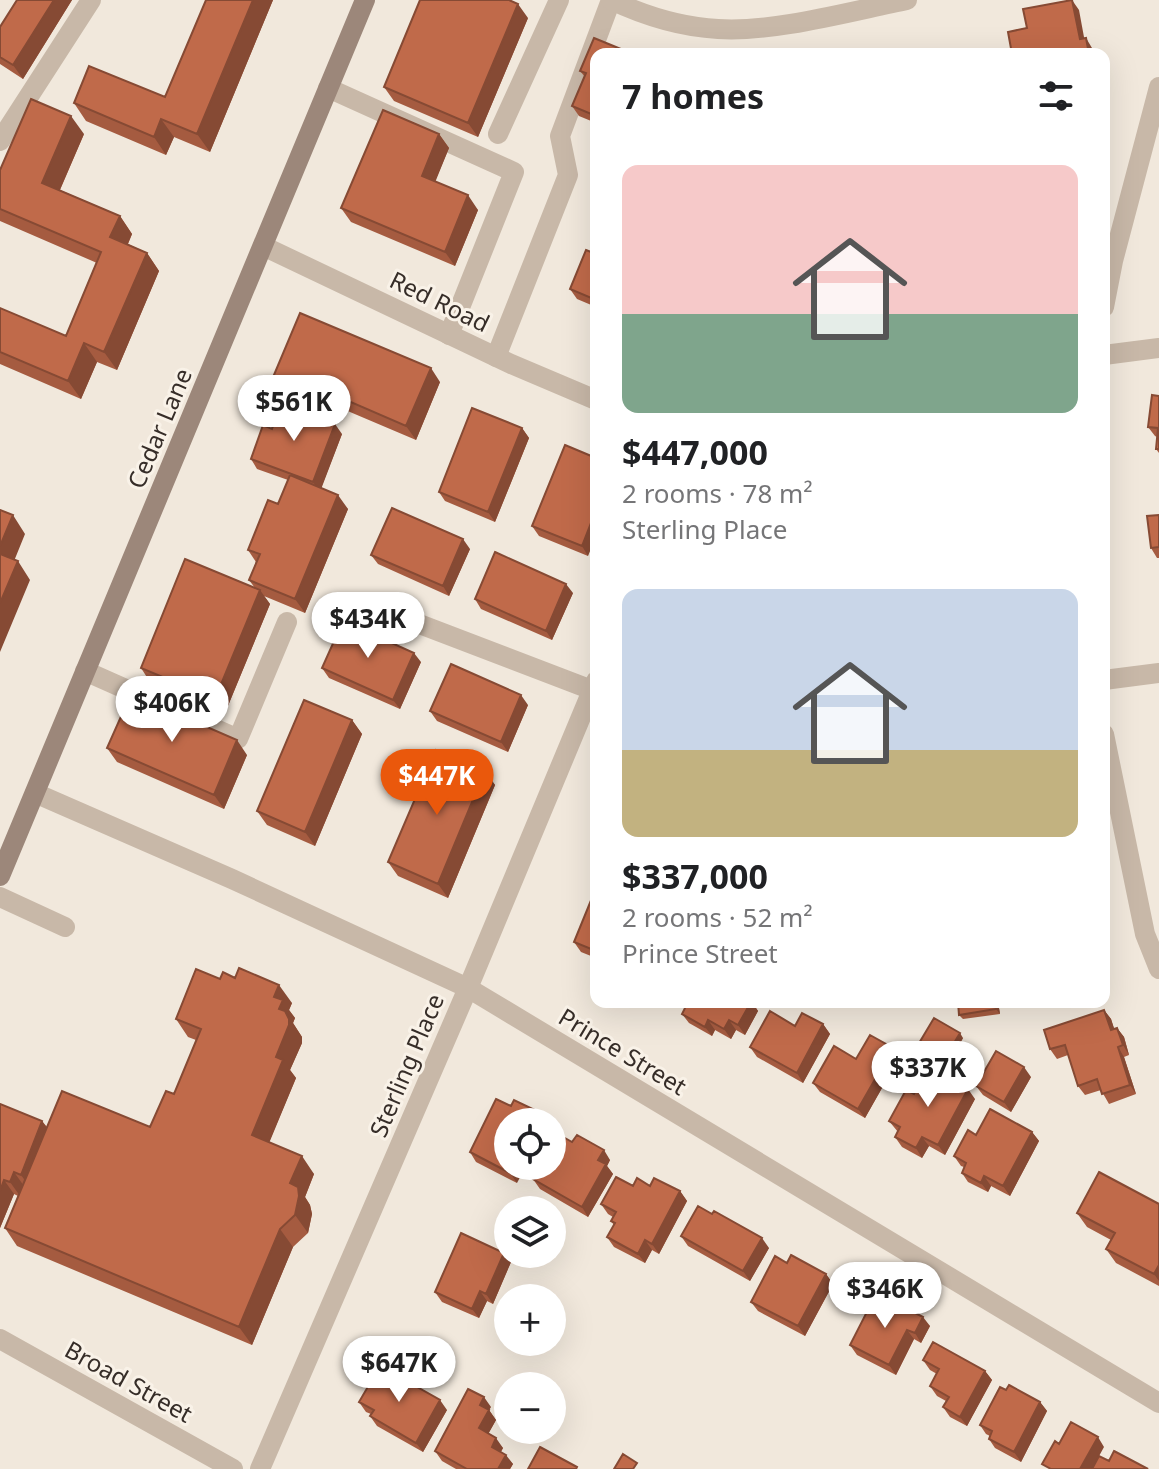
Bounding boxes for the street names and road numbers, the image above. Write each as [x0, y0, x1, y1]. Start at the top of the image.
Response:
street label: Red Road [385, 263, 495, 339]
street label: Cedar Lane [119, 363, 199, 493]
street label: Sterling Place [361, 988, 451, 1142]
street label: Prince Street [553, 1000, 693, 1102]
street label: Broad Street [59, 1332, 199, 1430]

